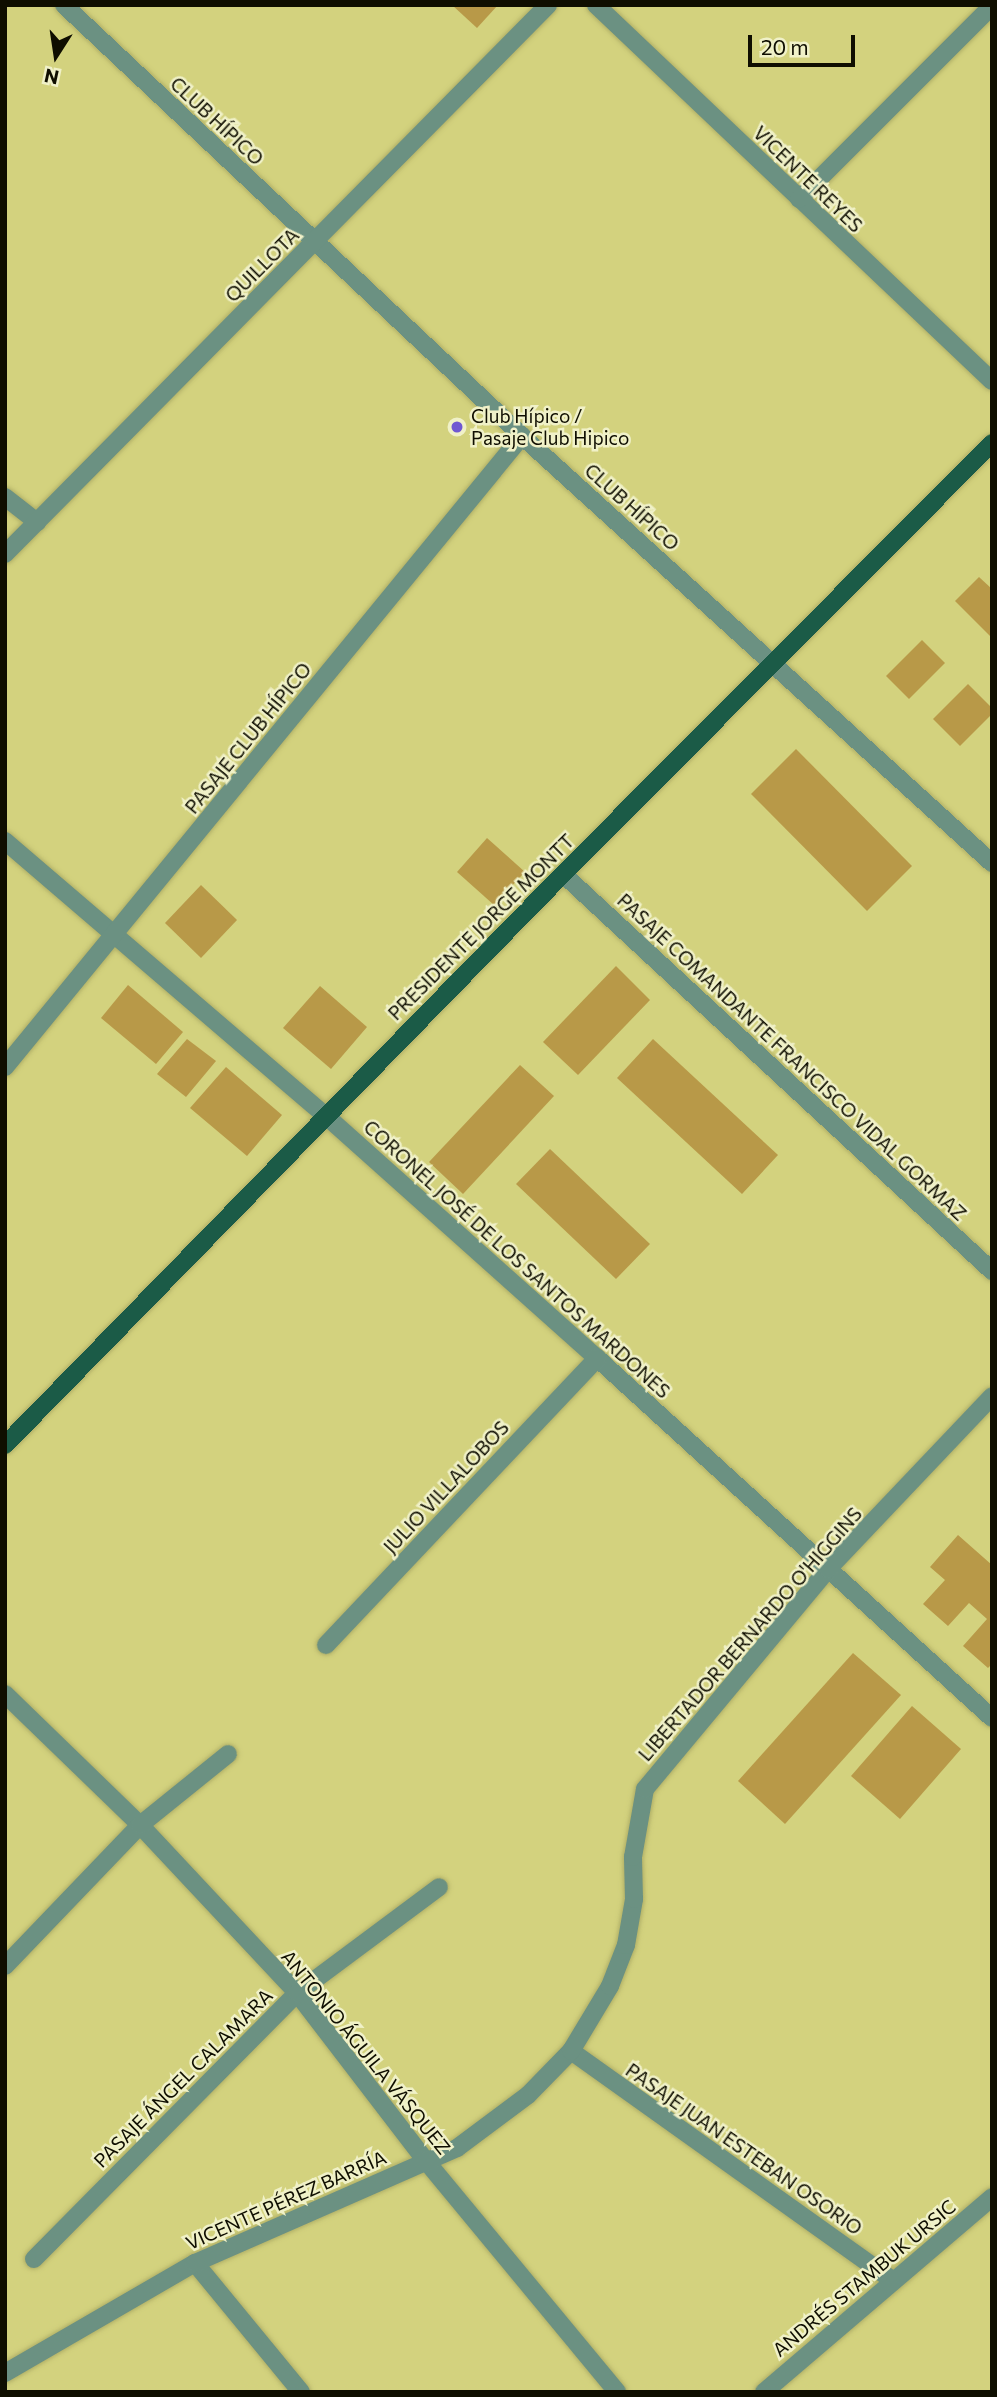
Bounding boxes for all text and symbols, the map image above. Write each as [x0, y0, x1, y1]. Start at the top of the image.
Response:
north arrow [21, 21, 91, 91]
scale bar [752, 21, 859, 65]
text: 20 m [761, 34, 809, 59]
text: N [42, 64, 61, 90]
street label: CLUB HÍPICO [166, 72, 268, 170]
street label: VICENTE REYES [749, 121, 867, 237]
street label: QUILLOTA [220, 223, 304, 307]
place label: Club Hípico / Pasaje Club Hipico [471, 405, 629, 449]
marker: Club Hípico / Pasaje Club Hipico [449, 419, 465, 435]
street label: CLUB HÍPICO [580, 459, 684, 555]
street label: PASAJE CLUB HÍPICO [180, 658, 316, 818]
street label: PRESIDENTE JORGE MONTT [383, 829, 579, 1025]
street label: PASAJE COMANDANTE FRANCISCO VIDAL GORMAZ [613, 889, 971, 1225]
street label: CORONEL JOSÉ DE LOS SANTOS MARDONES [359, 1115, 675, 1403]
street label: JULIO VILLALOBOS [379, 1416, 513, 1558]
street label: LIBERTADOR BERNARDO O'HIGGINS [634, 1502, 866, 1766]
street label: ANTONIO ÁGUILA VÁSQUEZ [277, 1945, 455, 2159]
street label: PASAJE ÁNGEL CALAMARA [89, 1984, 277, 2172]
street label: PASAJE JUAN ESTEBAN OSORIO [621, 2058, 867, 2240]
street label: VICENTE PÉREZ BARRÍA [182, 2145, 390, 2255]
street label: ANDRÉS STAMBUK URSIC [768, 2195, 960, 2361]

